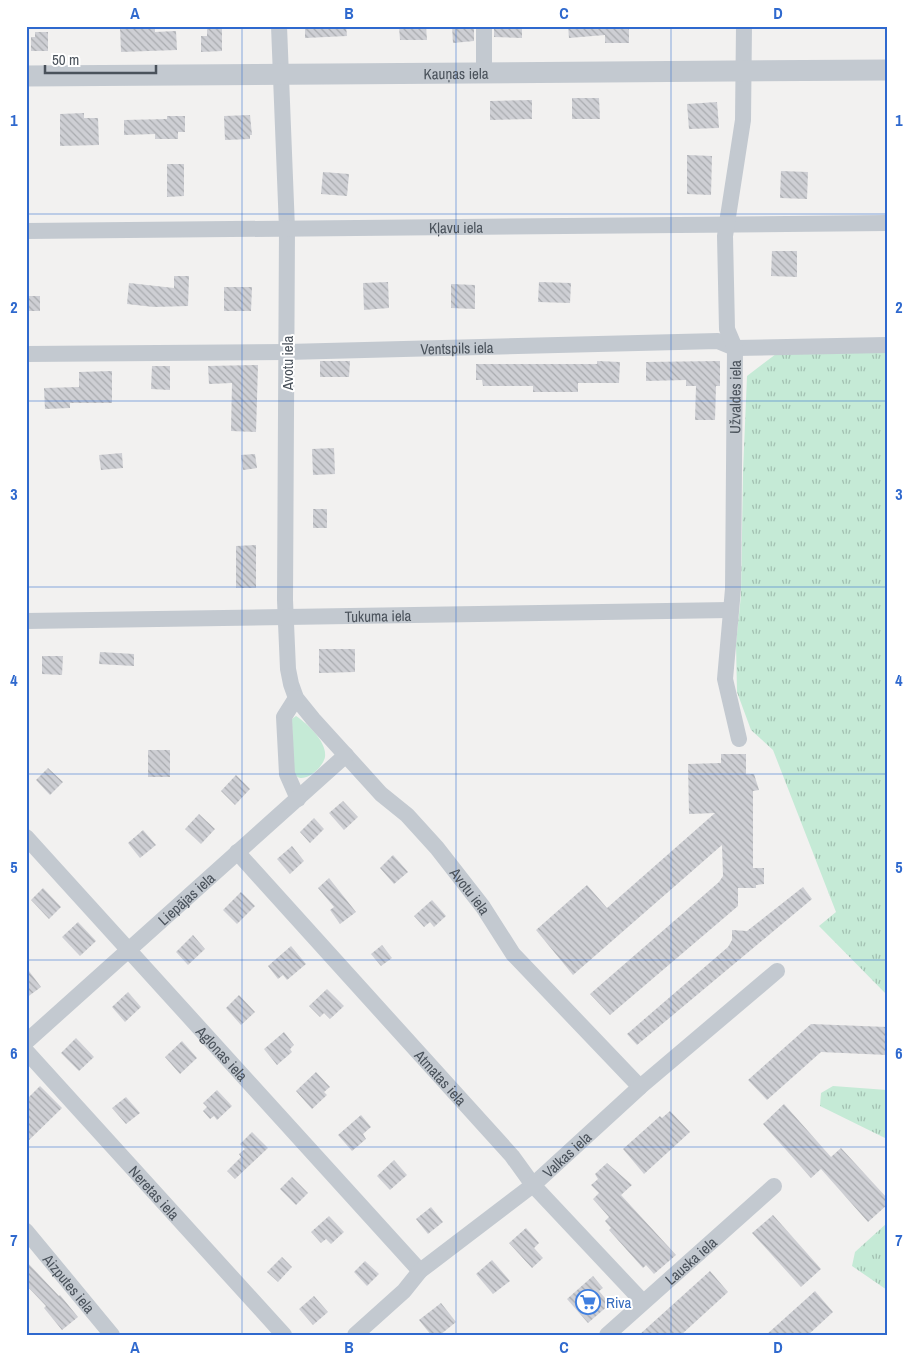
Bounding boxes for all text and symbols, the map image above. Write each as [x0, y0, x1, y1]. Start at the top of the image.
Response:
text: A [130, 2, 140, 24]
text: B [344, 2, 354, 24]
text: C [559, 2, 569, 24]
text: D [773, 2, 783, 24]
scale bar [45, 42, 156, 74]
text: 50 m [52, 49, 79, 70]
street label: Kauņas iela [423, 62, 489, 84]
text: 1 [10, 109, 18, 131]
text: 1 [895, 109, 903, 131]
street label: Kļavu iela [429, 216, 483, 238]
text: 2 [10, 296, 18, 318]
text: 2 [895, 296, 903, 318]
street label: Avotu iela [277, 336, 298, 391]
street label: Ventspils iela [420, 336, 494, 359]
street label: Užvaldes iela [724, 360, 745, 434]
text: 3 [10, 483, 18, 505]
text: 3 [895, 483, 903, 505]
street label: Tukuma iela [344, 604, 412, 627]
text: 4 [10, 669, 18, 691]
text: 4 [895, 669, 903, 691]
text: 5 [10, 856, 18, 878]
text: 5 [895, 856, 903, 878]
street label: Avotu iela [445, 862, 496, 919]
street label: Liepājas iela [153, 867, 219, 930]
street label: Aglonas iela [191, 1020, 253, 1085]
text: 6 [10, 1042, 18, 1064]
text: 6 [895, 1042, 903, 1064]
street label: Atmatas iela [410, 1044, 472, 1110]
street label: Valkas iela [538, 1126, 596, 1182]
street label: Neretas iela [124, 1161, 185, 1224]
text: 7 [10, 1229, 18, 1251]
text: 7 [895, 1229, 903, 1251]
street label: Lauska iela [660, 1232, 721, 1289]
street label: Aizputes iela [38, 1249, 100, 1318]
supermarket icon: Riva [575, 1289, 601, 1315]
place label: Riva [606, 1292, 631, 1313]
text: A [130, 1336, 140, 1358]
text: B [344, 1336, 354, 1358]
text: C [559, 1336, 569, 1358]
text: D [773, 1336, 783, 1358]

